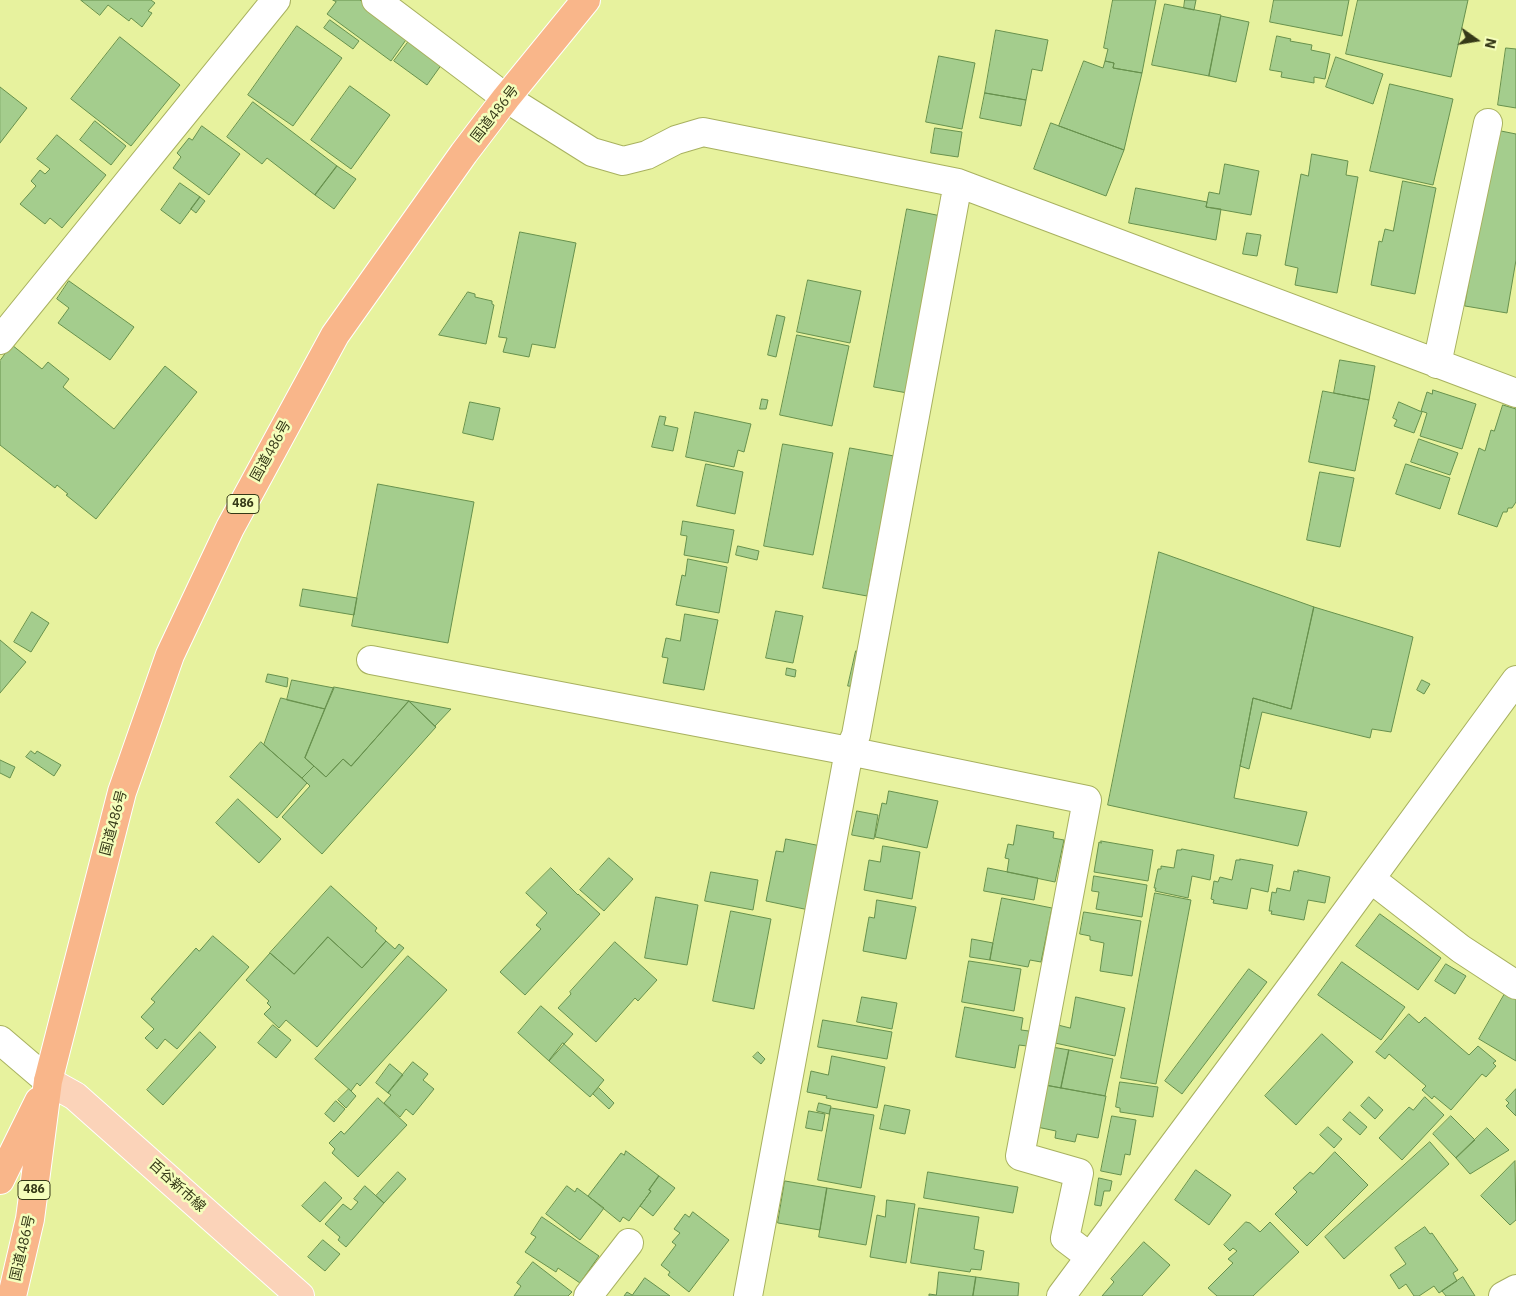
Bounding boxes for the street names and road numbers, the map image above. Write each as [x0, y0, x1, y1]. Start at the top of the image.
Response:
street label: 国道486号 [468, 82, 522, 146]
street label: 国道486号 [247, 418, 295, 484]
road number: 486 [227, 494, 259, 514]
street label: 国道486号 [97, 788, 131, 858]
street label: 百谷新市線 [145, 1156, 209, 1216]
road number: 486 [18, 1180, 50, 1200]
street label: 国道486号 [7, 1213, 39, 1283]

